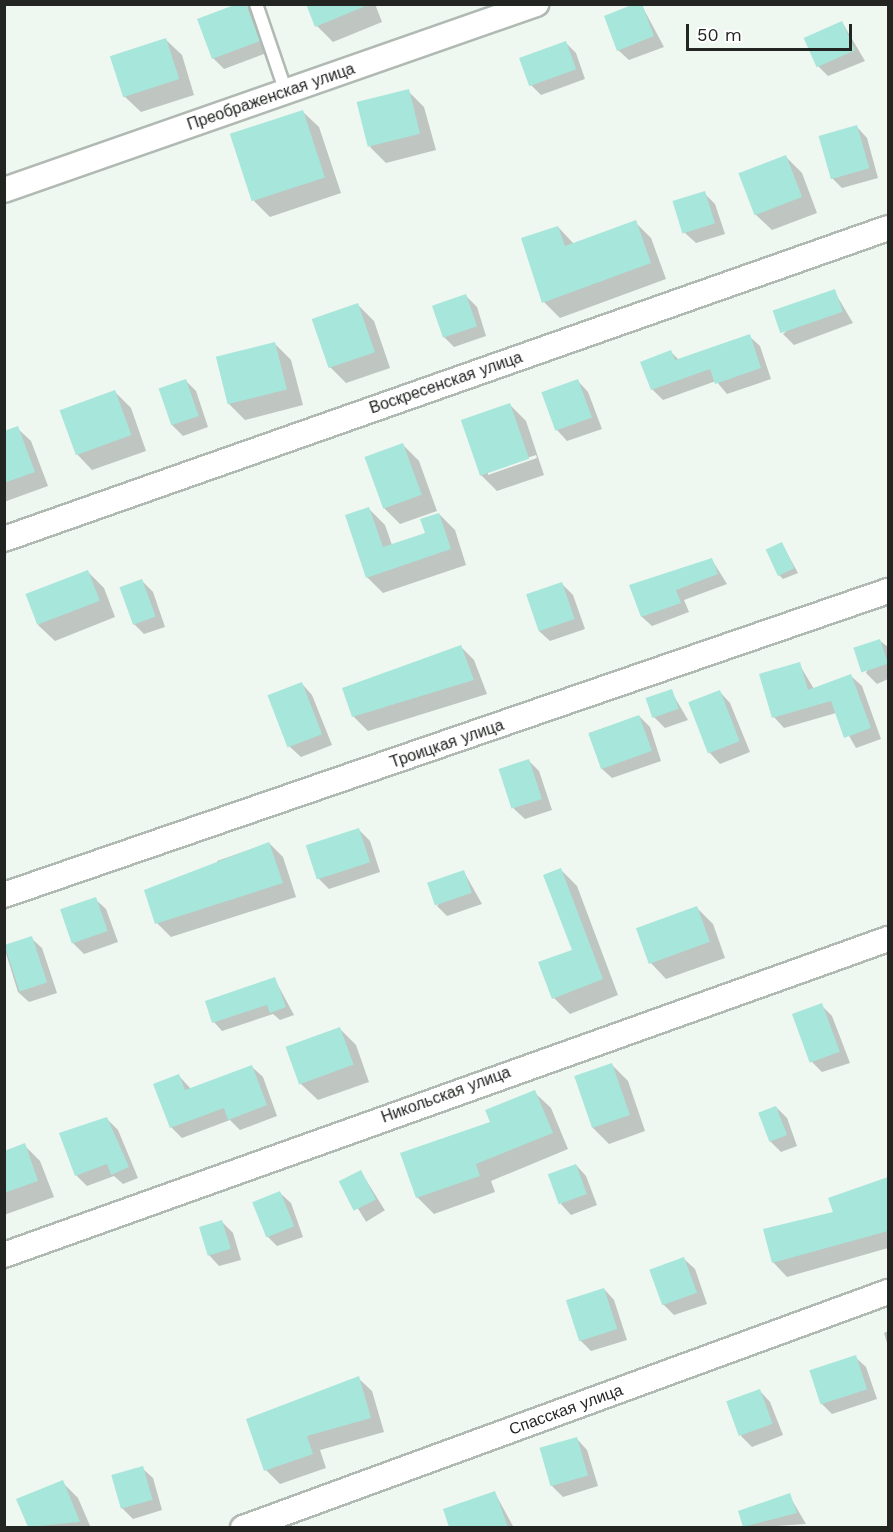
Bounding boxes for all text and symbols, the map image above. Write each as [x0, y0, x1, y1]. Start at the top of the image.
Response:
scale bar [689, 12, 856, 50]
text: 50 m [697, 24, 742, 45]
street label: Преображенская улица [185, 59, 357, 135]
street label: Воскресенская улица [367, 348, 525, 418]
street label: Троицкая улица [388, 716, 506, 772]
street label: Никольская улица [379, 1063, 513, 1127]
street label: Спасская улица [507, 1381, 625, 1439]

